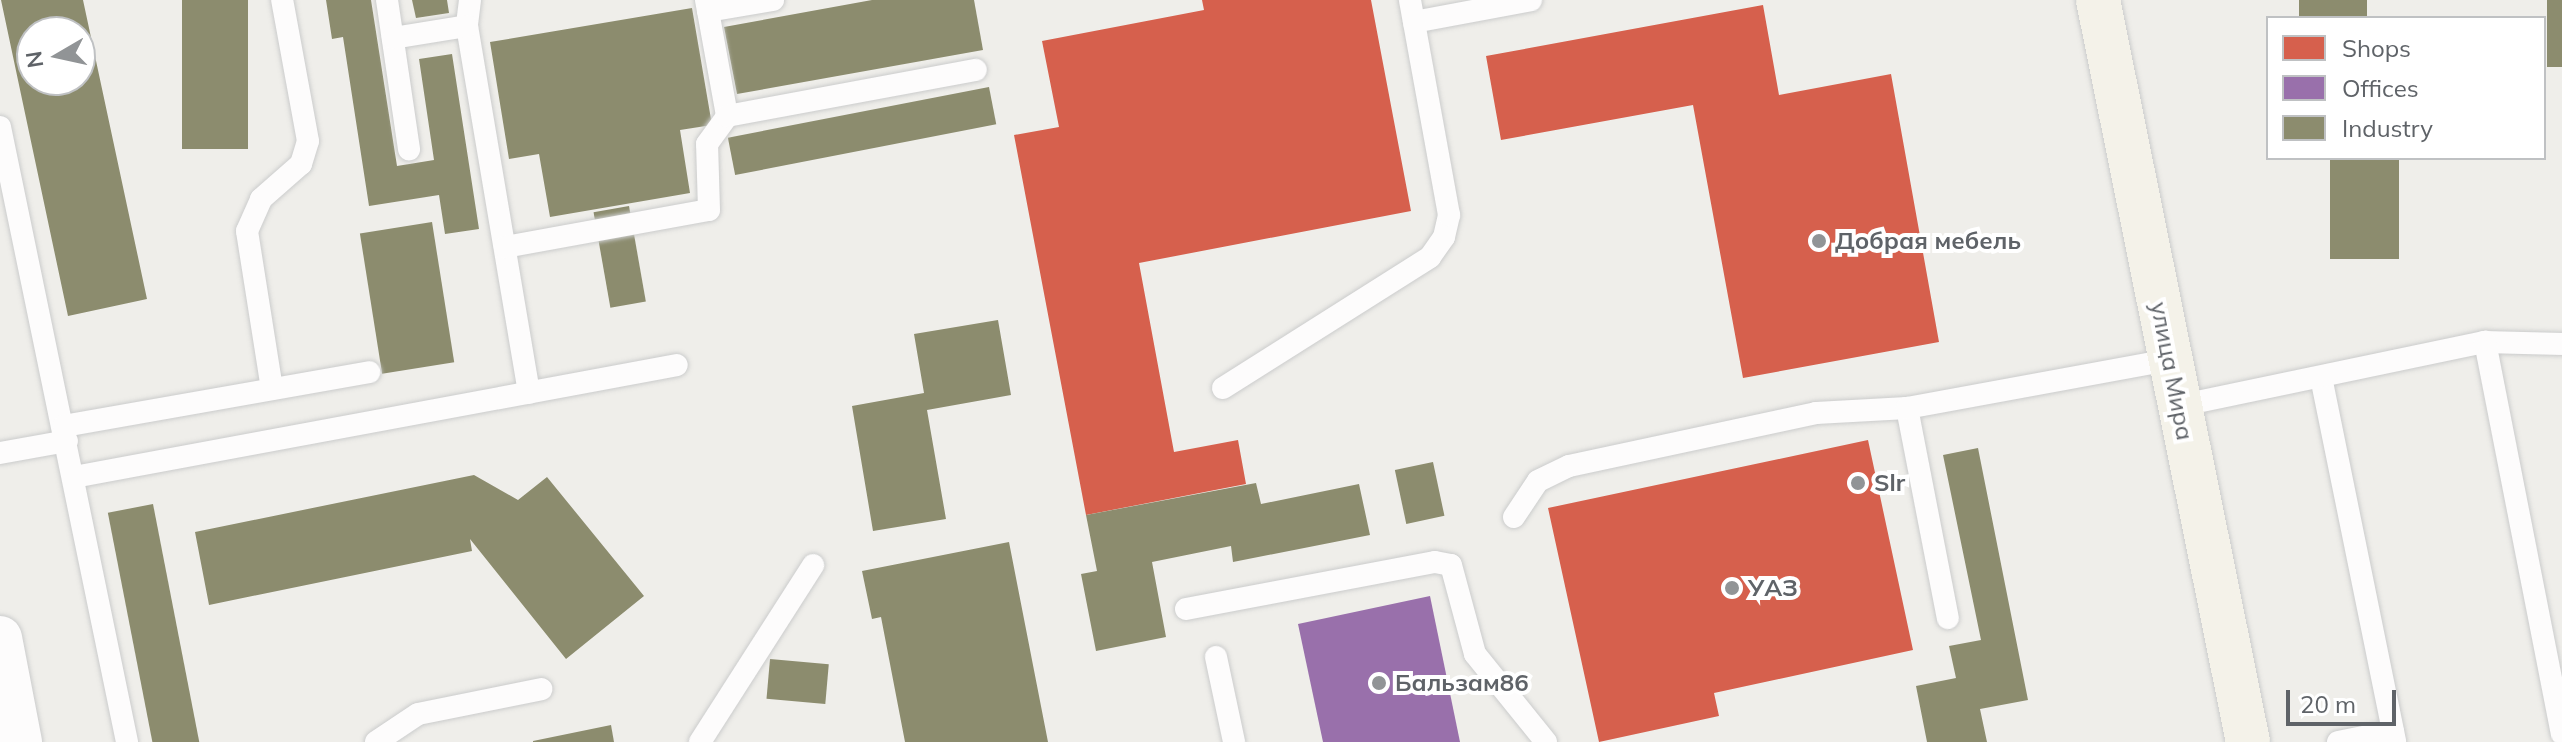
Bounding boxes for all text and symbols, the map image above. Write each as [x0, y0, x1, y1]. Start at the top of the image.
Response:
north arrow [16, 16, 96, 96]
legend [2266, 16, 2546, 160]
text: Shops [2342, 33, 2411, 63]
text: N [19, 49, 49, 70]
text: Offices [2342, 73, 2419, 103]
text: Industry [2342, 113, 2433, 143]
place label: Добрая мебель [1835, 227, 2021, 255]
marker: Добрая мебель [1810, 232, 1828, 250]
street label: улица Мира [2144, 299, 2200, 443]
place label: Slr [1874, 469, 1905, 497]
marker: Slr [1849, 474, 1867, 492]
place label: УАЗ [1748, 574, 1798, 602]
marker: УАЗ [1723, 579, 1741, 597]
place label: Бальзам86 [1395, 669, 1529, 697]
marker: Бальзам86 [1370, 674, 1388, 692]
scale bar [2290, 674, 2400, 724]
text: 20 m [2300, 689, 2356, 719]

